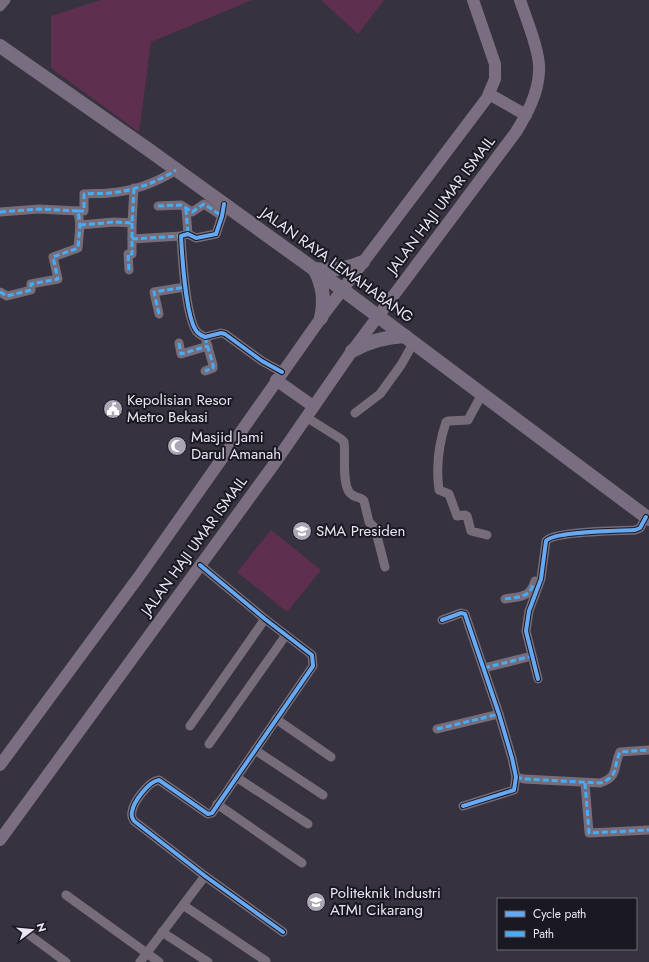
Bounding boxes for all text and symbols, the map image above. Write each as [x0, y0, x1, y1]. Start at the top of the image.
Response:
street label: JALAN HAJI UMAR ISMAIL [381, 131, 500, 280]
street label: JALAN RAYA LEMAHABANG [254, 201, 418, 328]
place label: Kepolisian Resor Metro Bekasi [127, 389, 233, 428]
public building icon: Kepolisian Resor Metro Bekasi [102, 398, 124, 420]
place label: Masjid Jami Darul Amanah [191, 426, 281, 465]
mosque icon: Masjid Jami Darul Amanah [166, 435, 188, 457]
street label: JALAN HAJI UMAR ISMAIL [135, 471, 252, 622]
school or university icon: SMA Presiden [291, 520, 313, 542]
place label: SMA Presiden [316, 520, 405, 542]
place label: Politeknik Industri ATMI Cikarang [330, 882, 441, 921]
school or university icon: Politeknik Industri ATMI Cikarang [305, 891, 327, 913]
legend [497, 898, 637, 950]
text: Cycle path [533, 905, 586, 923]
north arrow [12, 910, 52, 950]
text: N [33, 921, 51, 934]
text: Path [533, 925, 554, 943]

